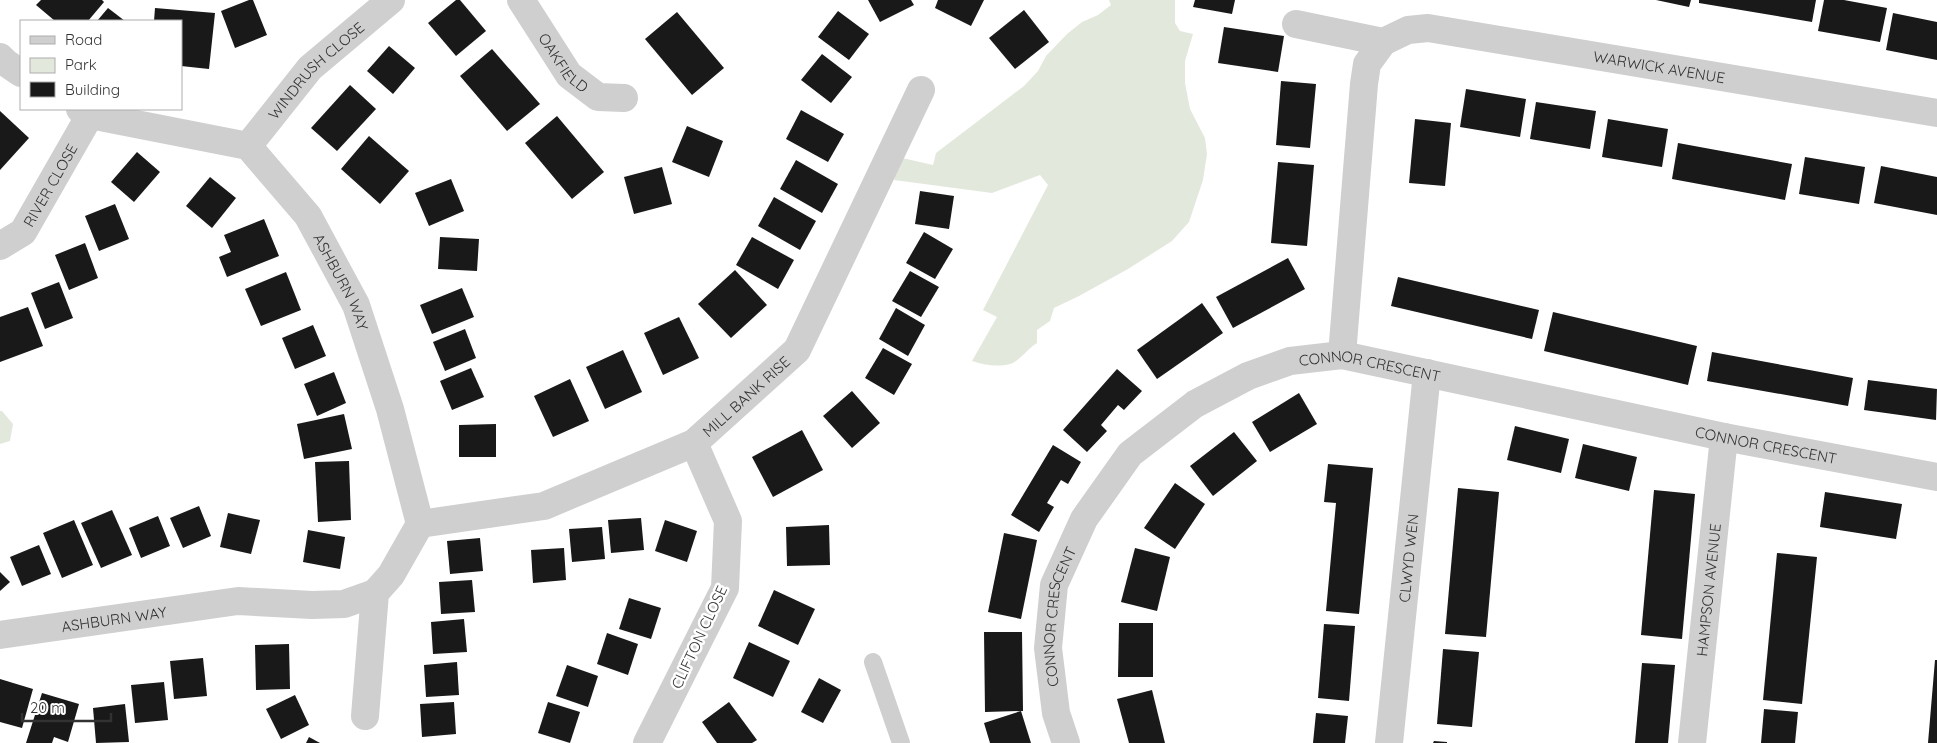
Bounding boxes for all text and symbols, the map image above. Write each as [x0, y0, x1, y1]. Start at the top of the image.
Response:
street label: WINDRUSH CLOSE [264, 17, 368, 123]
legend [20, 20, 182, 110]
street label: OAKFIELD [535, 29, 593, 96]
text: Road [65, 30, 102, 49]
street label: WARWICK AVENUE [1592, 46, 1726, 87]
text: Park [65, 55, 97, 74]
text: Building [65, 80, 120, 99]
street label: RIVER CLOSE [19, 140, 81, 230]
street label: ASHBURN WAY [310, 230, 373, 333]
street label: CONNOR CRESCENT [1298, 346, 1442, 385]
street label: MILL BANK RISE [698, 352, 794, 441]
street label: CONNOR CRESCENT [1694, 422, 1839, 468]
street label: CLWYD WEN [1394, 513, 1422, 603]
street label: HAMPSON AVENUE [1692, 522, 1724, 657]
street label: CONNOR CRESCENT [1038, 543, 1080, 688]
street label: CLIFTON CLOSE [667, 582, 731, 692]
street label: ASHBURN WAY [60, 602, 168, 636]
scale bar [22, 690, 111, 722]
text: 20 m [30, 698, 65, 717]

